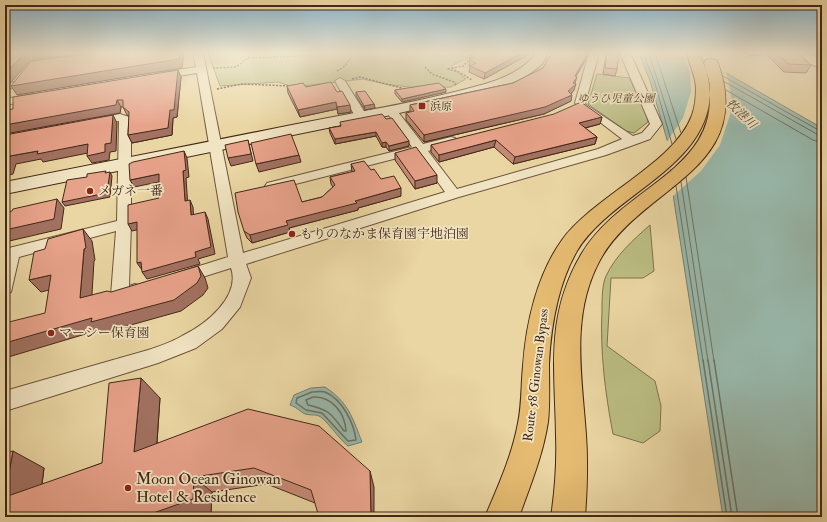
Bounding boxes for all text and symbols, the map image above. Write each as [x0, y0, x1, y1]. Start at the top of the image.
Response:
park label: ゆうひ児童公園 [578, 92, 656, 105]
water label: 牧港川 [723, 96, 761, 133]
place label: 浜原 [430, 100, 452, 113]
marker: 浜原 [417, 101, 427, 111]
place label: メガネ一番 [98, 183, 163, 199]
marker: メガネ一番 [85, 186, 95, 196]
place label: もりのなかま保育園宇地泊園 [300, 226, 469, 242]
marker: もりのなかま保育園宇地泊園 [287, 229, 297, 239]
street label: Route 58 Ginowan Bypass [520, 307, 553, 443]
place label: マーシー保育園 [59, 325, 150, 341]
marker: マーシー保育園 [46, 328, 56, 338]
place label: Moon Ocean Ginowan Hotel & Residence [136, 469, 281, 507]
marker: Moon Ocean Ginowan Hotel & Residence [123, 483, 133, 493]

